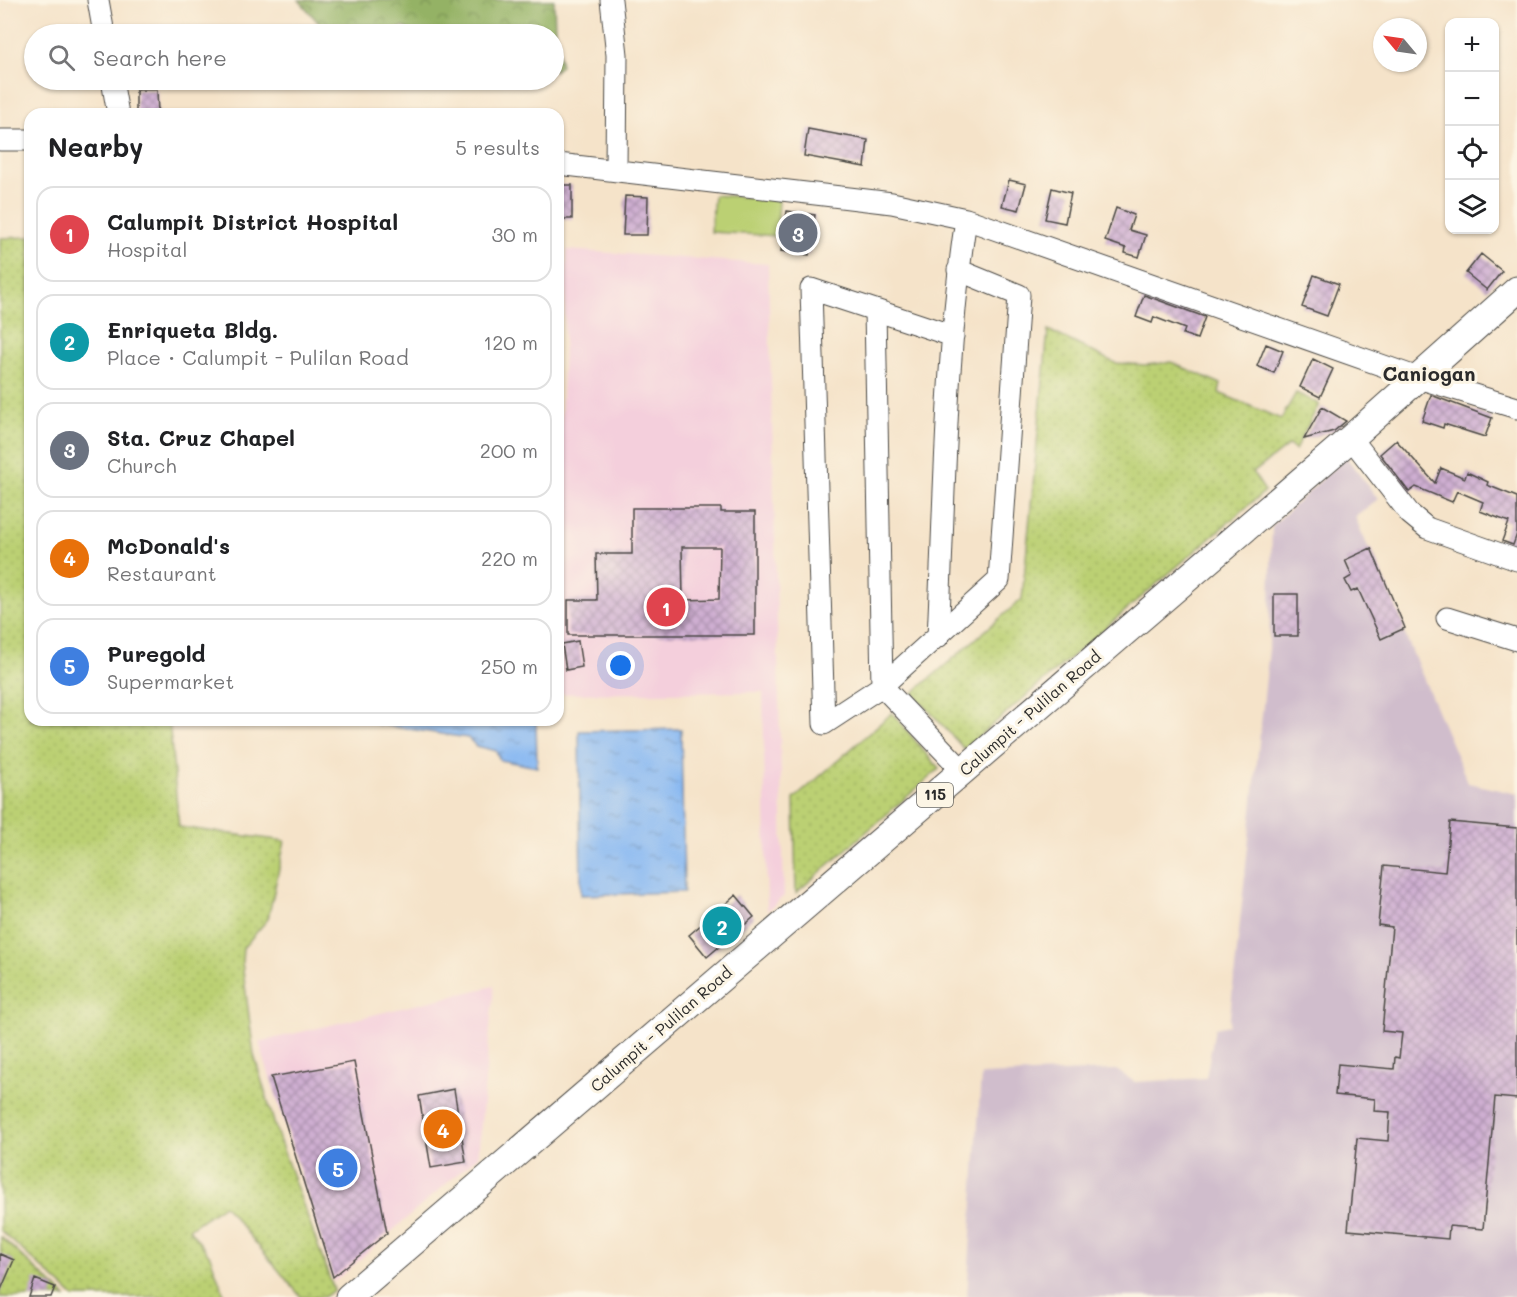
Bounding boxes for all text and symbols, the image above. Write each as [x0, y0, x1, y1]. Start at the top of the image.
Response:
north arrow [1373, 18, 1427, 72]
map controls [1445, 18, 1499, 234]
button: + [1445, 18, 1499, 72]
search box [24, 24, 564, 90]
icon: search [45, 41, 78, 74]
text: Search here [93, 43, 227, 72]
button: − [1445, 72, 1499, 126]
button: locate [1445, 126, 1499, 180]
text: Nearby [48, 130, 143, 164]
text: 5 results [455, 134, 540, 160]
button: layers [1445, 180, 1499, 234]
text: Calumpit District Hospital [107, 207, 398, 236]
pin: 3 [778, 210, 818, 256]
text: 1 [65, 221, 74, 247]
text: 30 m [492, 221, 538, 247]
text: Hospital [107, 236, 188, 262]
text: Enriqueta Bldg. [107, 315, 278, 344]
text: 2 [64, 329, 75, 355]
text: 120 m [483, 329, 538, 355]
text: Place · Calumpit - Pulilan Road [107, 344, 409, 370]
district label: Caniogan [1382, 360, 1476, 386]
text: Sta. Cruz Chapel [107, 423, 295, 452]
text: 3 [64, 437, 76, 463]
text: 200 m [480, 437, 538, 463]
text: Church [107, 452, 177, 478]
text: McDonald's [107, 531, 230, 560]
text: 4 [63, 545, 76, 571]
text: 220 m [481, 545, 538, 571]
text: Restaurant [107, 560, 217, 586]
pin: 1 [646, 584, 686, 630]
text: Puregold [107, 639, 206, 668]
street label: Calumpit - Pulilan Road [954, 645, 1105, 780]
your location [606, 651, 635, 680]
text: 5 [64, 653, 75, 679]
text: 250 m [481, 653, 538, 679]
text: Supermarket [107, 668, 234, 694]
road number: 115 [917, 783, 953, 807]
pin: 2 [702, 904, 742, 948]
street label: Calumpit - Pulilan Road [585, 961, 736, 1096]
pin: 4 [424, 1106, 462, 1152]
pin: 5 [318, 1146, 358, 1190]

